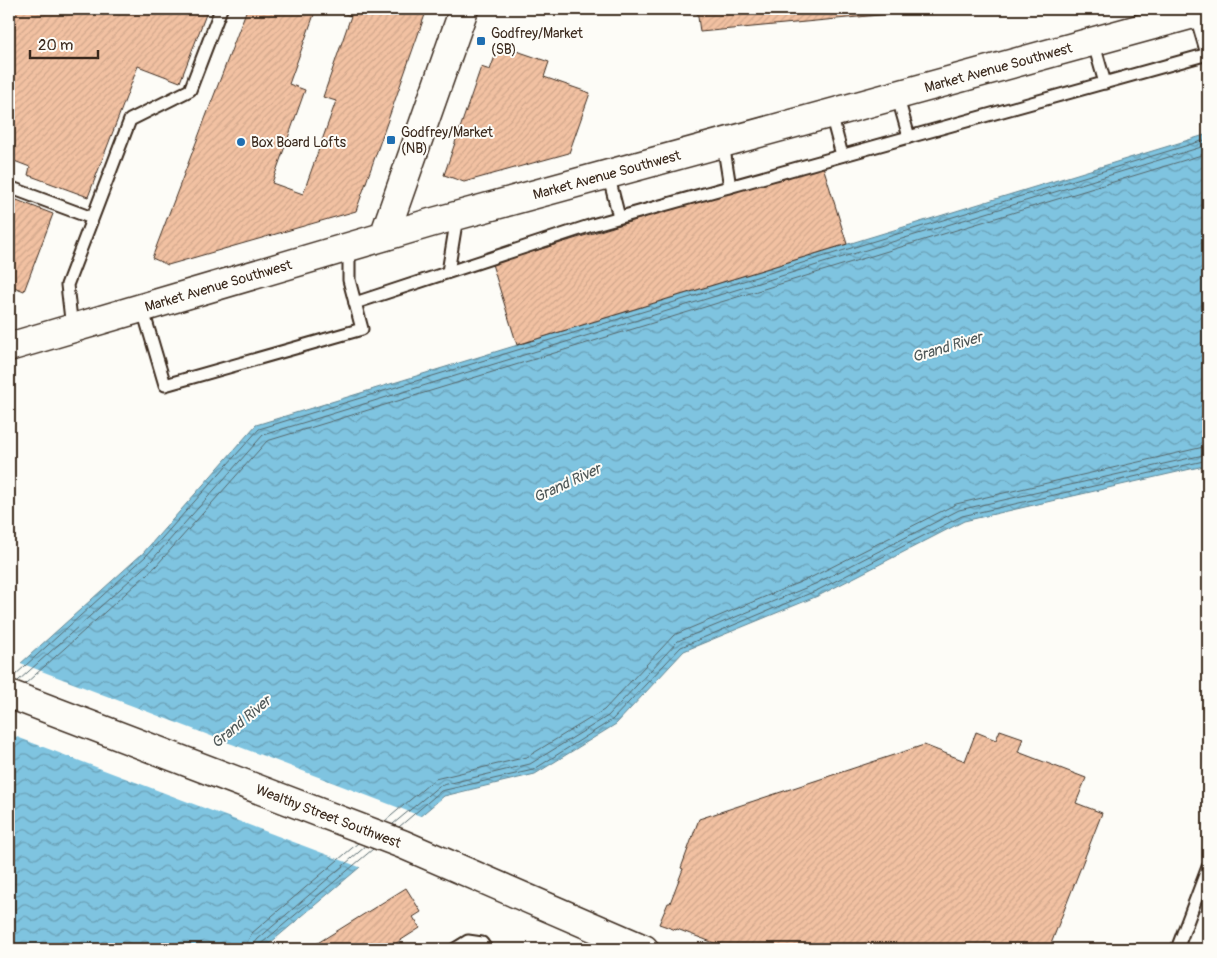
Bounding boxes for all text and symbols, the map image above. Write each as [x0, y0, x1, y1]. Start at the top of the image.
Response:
place label: Godfrey/Market (SB) [491, 25, 583, 58]
scale bar [30, 28, 98, 60]
marker: Godfrey/Market (SB) [475, 35, 487, 47]
text: 20 m [38, 36, 73, 55]
street label: Market Avenue Southwest [923, 40, 1074, 96]
place label: Godfrey/Market (NB) [401, 124, 493, 157]
place label: Box Board Lofts [251, 134, 347, 151]
marker: Godfrey/Market (NB) [385, 134, 397, 146]
marker: Box Board Lofts [235, 136, 247, 148]
street label: Market Avenue Southwest [531, 147, 683, 203]
street label: Market Avenue Southwest [143, 256, 294, 316]
water label: Grand River [910, 327, 986, 367]
water label: Grand River [530, 459, 605, 507]
water label: Grand River [208, 691, 276, 753]
street label: Wealthy Street Southwest [253, 781, 404, 852]

